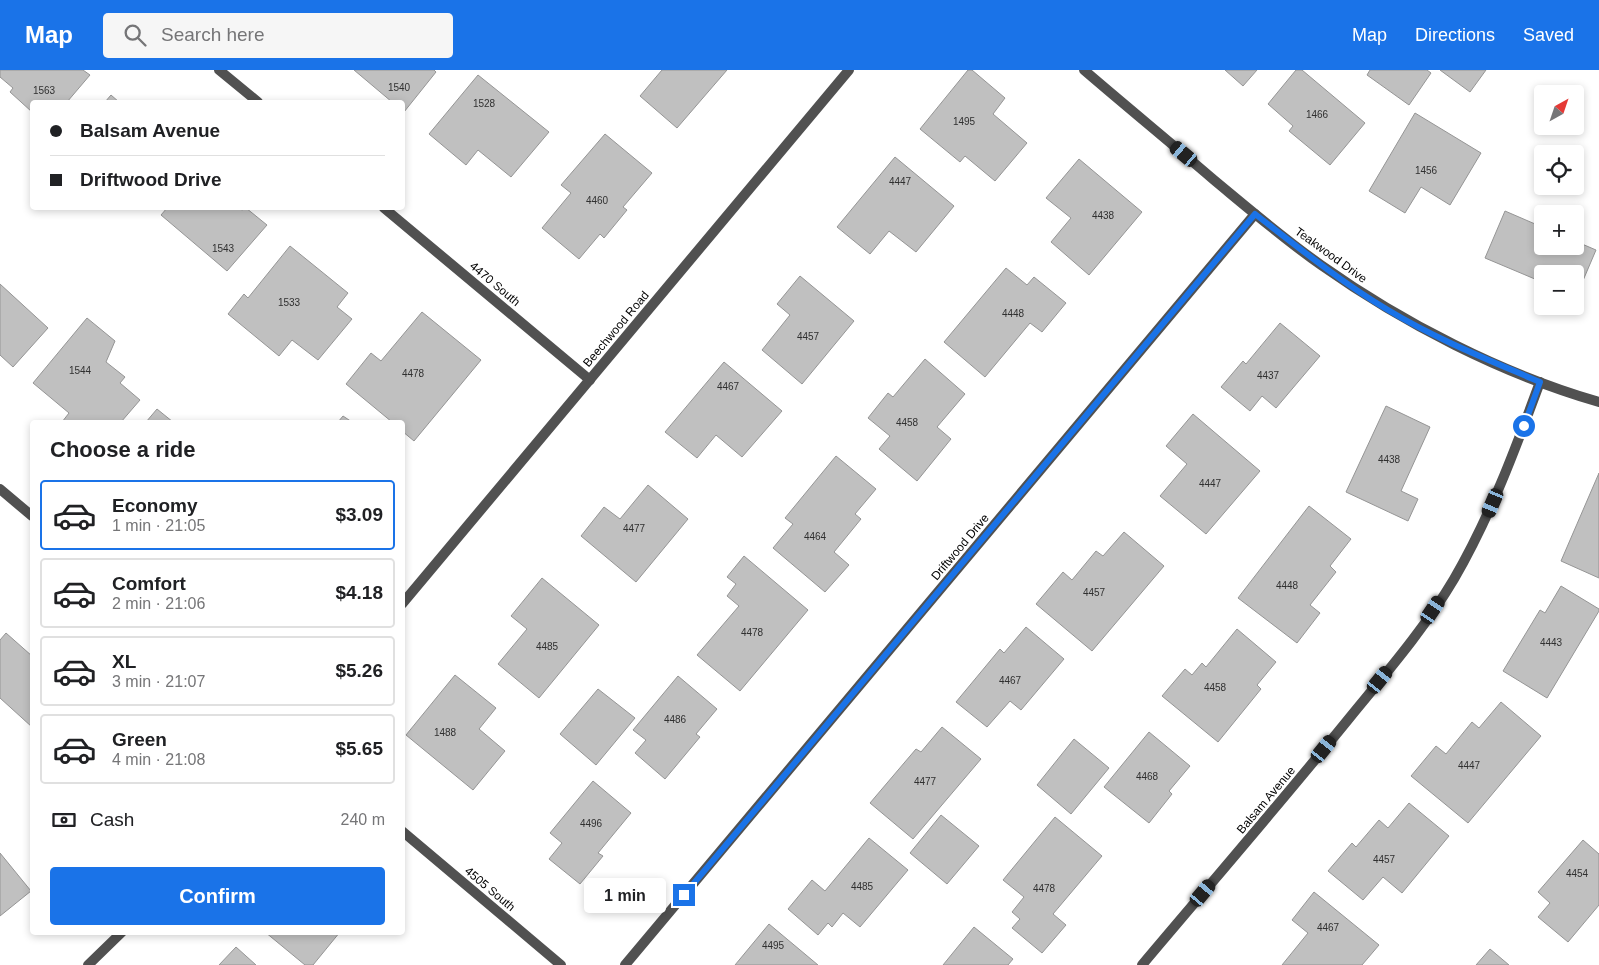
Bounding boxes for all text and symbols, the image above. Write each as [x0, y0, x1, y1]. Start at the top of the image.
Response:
search box [103, 13, 453, 58]
text: Map [25, 21, 73, 48]
icon: search [121, 21, 149, 49]
text: Search here [161, 24, 265, 45]
text: Map [1352, 25, 1387, 45]
text: Directions [1415, 25, 1495, 45]
text: Saved [1523, 25, 1574, 45]
house number: 1540 [388, 82, 411, 93]
house number: 1563 [33, 85, 56, 96]
north arrow [1534, 85, 1584, 135]
map controls [1534, 85, 1584, 315]
house number: 1528 [473, 98, 496, 109]
house number: 1466 [1306, 109, 1329, 120]
house number: 1495 [953, 116, 976, 127]
text: Balsam Avenue [80, 120, 220, 141]
car [1167, 139, 1200, 169]
button: locate [1534, 145, 1584, 195]
house number: 1456 [1415, 165, 1438, 176]
text: Driftwood Drive [80, 169, 221, 190]
house number: 4447 [889, 176, 912, 187]
house number: 4460 [586, 195, 609, 206]
button: + [1534, 205, 1584, 255]
house number: 4438 [1092, 210, 1115, 221]
street label: Teakwood Drive [1292, 224, 1370, 286]
house number: 1543 [212, 243, 235, 254]
street label: 4470 South [467, 259, 523, 309]
button: − [1534, 265, 1584, 315]
street label: Beechwood Road [580, 288, 652, 370]
house number: 1533 [278, 297, 301, 308]
house number: 4448 [1002, 308, 1025, 319]
house number: 4457 [797, 331, 820, 342]
house number: 1544 [69, 365, 92, 376]
house number: 4478 [402, 368, 425, 379]
house number: 4437 [1257, 370, 1280, 381]
house number: 4467 [717, 381, 740, 392]
route start [1513, 415, 1535, 437]
house number: 4458 [896, 417, 919, 428]
text: Choose a ride [50, 437, 195, 462]
house number: 4438 [1378, 454, 1401, 465]
house number: 4447 [1199, 478, 1222, 489]
car [1480, 486, 1505, 520]
icon: car [52, 493, 97, 538]
text: Economy [112, 495, 198, 516]
text: $3.09 [335, 504, 383, 525]
street label: Driftwood Drive [928, 511, 992, 583]
text: 1 min · 21:05 [112, 517, 205, 534]
house number: 4477 [623, 523, 646, 534]
house number: 4464 [804, 531, 827, 542]
icon: car [52, 571, 97, 616]
text: Comfort [112, 573, 186, 594]
house number: 4448 [1276, 580, 1299, 591]
text: $4.18 [335, 582, 383, 603]
house number: 4457 [1083, 587, 1106, 598]
car [1418, 593, 1447, 627]
text: 2 min · 21:06 [112, 595, 205, 612]
house number: 4478 [741, 627, 764, 638]
house number: 4443 [1540, 637, 1563, 648]
house number: 4485 [536, 641, 559, 652]
icon: car [52, 649, 97, 694]
text: XL [112, 651, 136, 672]
text: $5.26 [335, 660, 383, 681]
car [1364, 664, 1395, 696]
text: 3 min · 21:07 [112, 673, 205, 690]
house number: 4467 [999, 675, 1022, 686]
house number: 4458 [1204, 682, 1227, 693]
house number: 4486 [664, 714, 687, 725]
icon: car [52, 727, 97, 772]
house number: 1488 [434, 727, 457, 738]
text: Green [112, 729, 167, 750]
car [1308, 733, 1339, 765]
text: $5.65 [335, 738, 383, 759]
text: 4 min · 21:08 [112, 751, 205, 768]
house number: 4447 [1458, 760, 1481, 771]
street label: Balsam Avenue [1234, 763, 1298, 836]
house number: 4468 [1136, 771, 1159, 782]
house number: 4477 [914, 776, 937, 787]
icon: cash [50, 806, 78, 834]
text: Cash [90, 809, 134, 830]
text: 240 m [341, 811, 385, 828]
house number: 4496 [580, 818, 603, 829]
house number: 4457 [1373, 854, 1396, 865]
street label: 4505 South [462, 864, 518, 914]
button: Confirm [50, 867, 385, 925]
house number: 4454 [1566, 868, 1589, 879]
car [1187, 877, 1218, 909]
callout: 1 min [584, 878, 666, 912]
house number: 4485 [851, 881, 874, 892]
house number: 4478 [1033, 883, 1056, 894]
route end [673, 884, 695, 906]
text: 1 min [604, 887, 646, 904]
house number: 4467 [1317, 922, 1340, 933]
house number: 4495 [762, 940, 785, 951]

